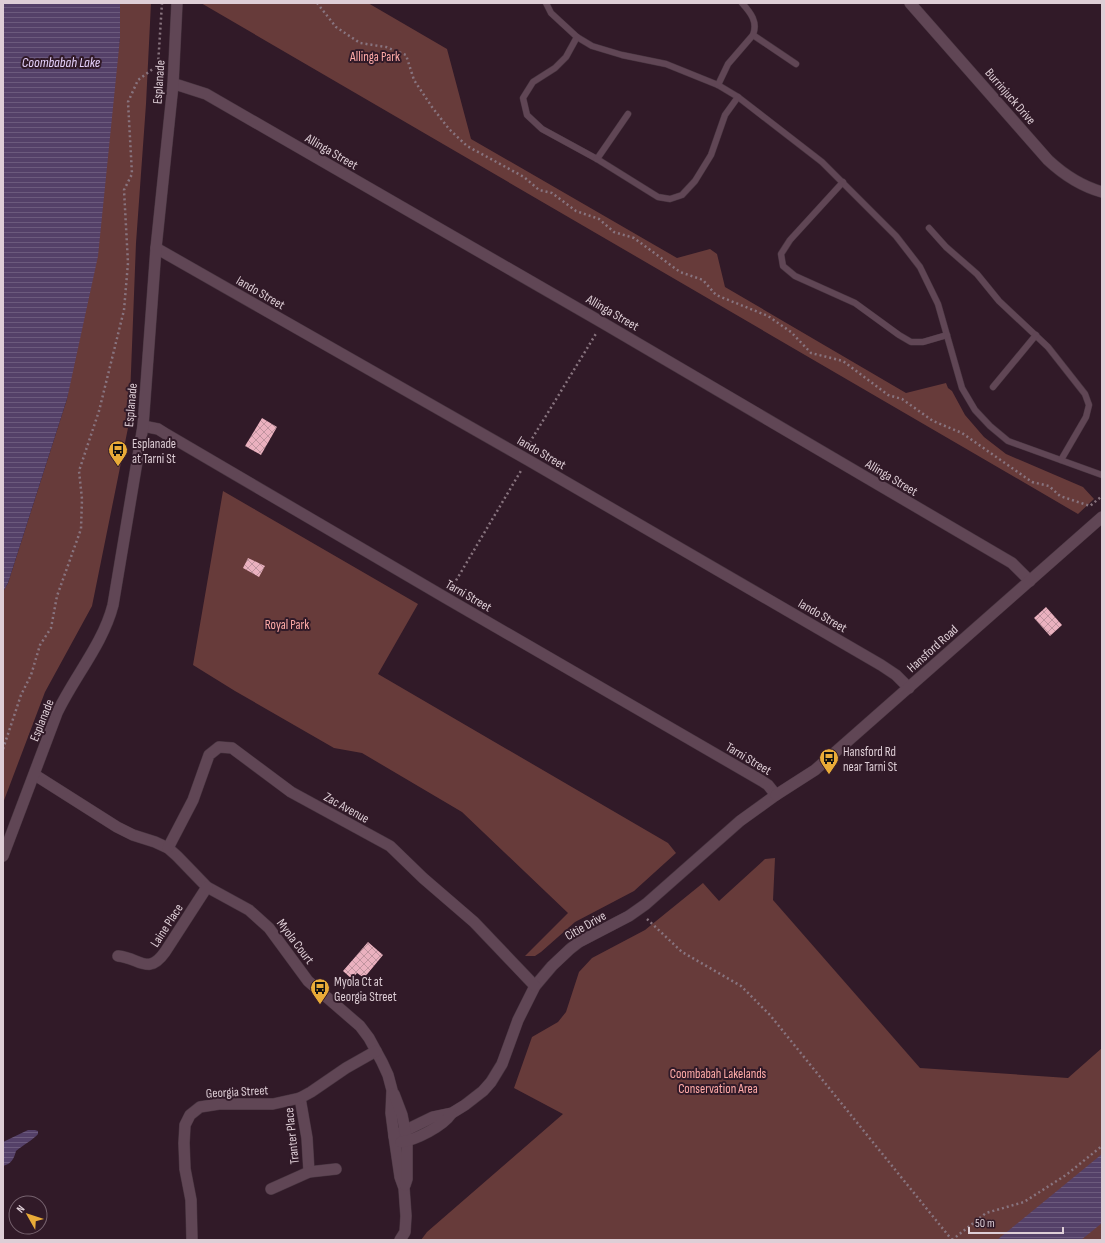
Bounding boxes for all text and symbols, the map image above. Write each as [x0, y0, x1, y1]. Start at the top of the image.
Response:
park label: Allinga Park [349, 49, 400, 65]
water label: Coombabah Lake [22, 54, 101, 71]
street label: Esplanade [149, 60, 169, 105]
street label: Burrinjuck Drive [981, 65, 1039, 128]
street label: Allinga Street [301, 130, 361, 173]
street label: Iando Street [233, 273, 288, 313]
street label: Allinga Street [582, 291, 642, 334]
street label: Esplanade [121, 382, 141, 428]
street label: Iando Street [514, 433, 569, 473]
place label: Esplanade at Tarni St [132, 436, 176, 467]
bus stop icon: Esplanade at Tarni St [107, 439, 129, 467]
street label: Allinga Street [861, 455, 921, 500]
street label: Tarni Street [443, 576, 494, 615]
street label: Iando Street [795, 596, 850, 636]
park label: Royal Park [265, 617, 309, 633]
street label: Hansford Road [904, 622, 962, 676]
street label: Esplanade [26, 697, 58, 744]
street label: Tarni Street [723, 739, 774, 779]
place label: Hansford Rd near Tarni St [843, 744, 897, 775]
bus stop icon: Hansford Rd near Tarni St [818, 747, 840, 775]
street label: Zac Avenue [321, 789, 372, 827]
street label: Laine Place [147, 901, 187, 950]
street label: Citie Drive [562, 908, 609, 944]
street label: Myola Court [273, 916, 317, 967]
place label: Myola Ct at Georgia Street [334, 974, 397, 1005]
bus stop icon: Myola Ct at Georgia Street [309, 977, 331, 1005]
park label: Coombabah Lakelands Conservation Area [670, 1066, 767, 1097]
street label: Georgia Street [205, 1082, 269, 1102]
street label: Tranter Place [281, 1107, 303, 1165]
north arrow [8, 1195, 48, 1235]
text: N [14, 1203, 28, 1215]
scale bar [969, 1209, 1063, 1235]
text: 50 m [975, 1216, 995, 1231]

